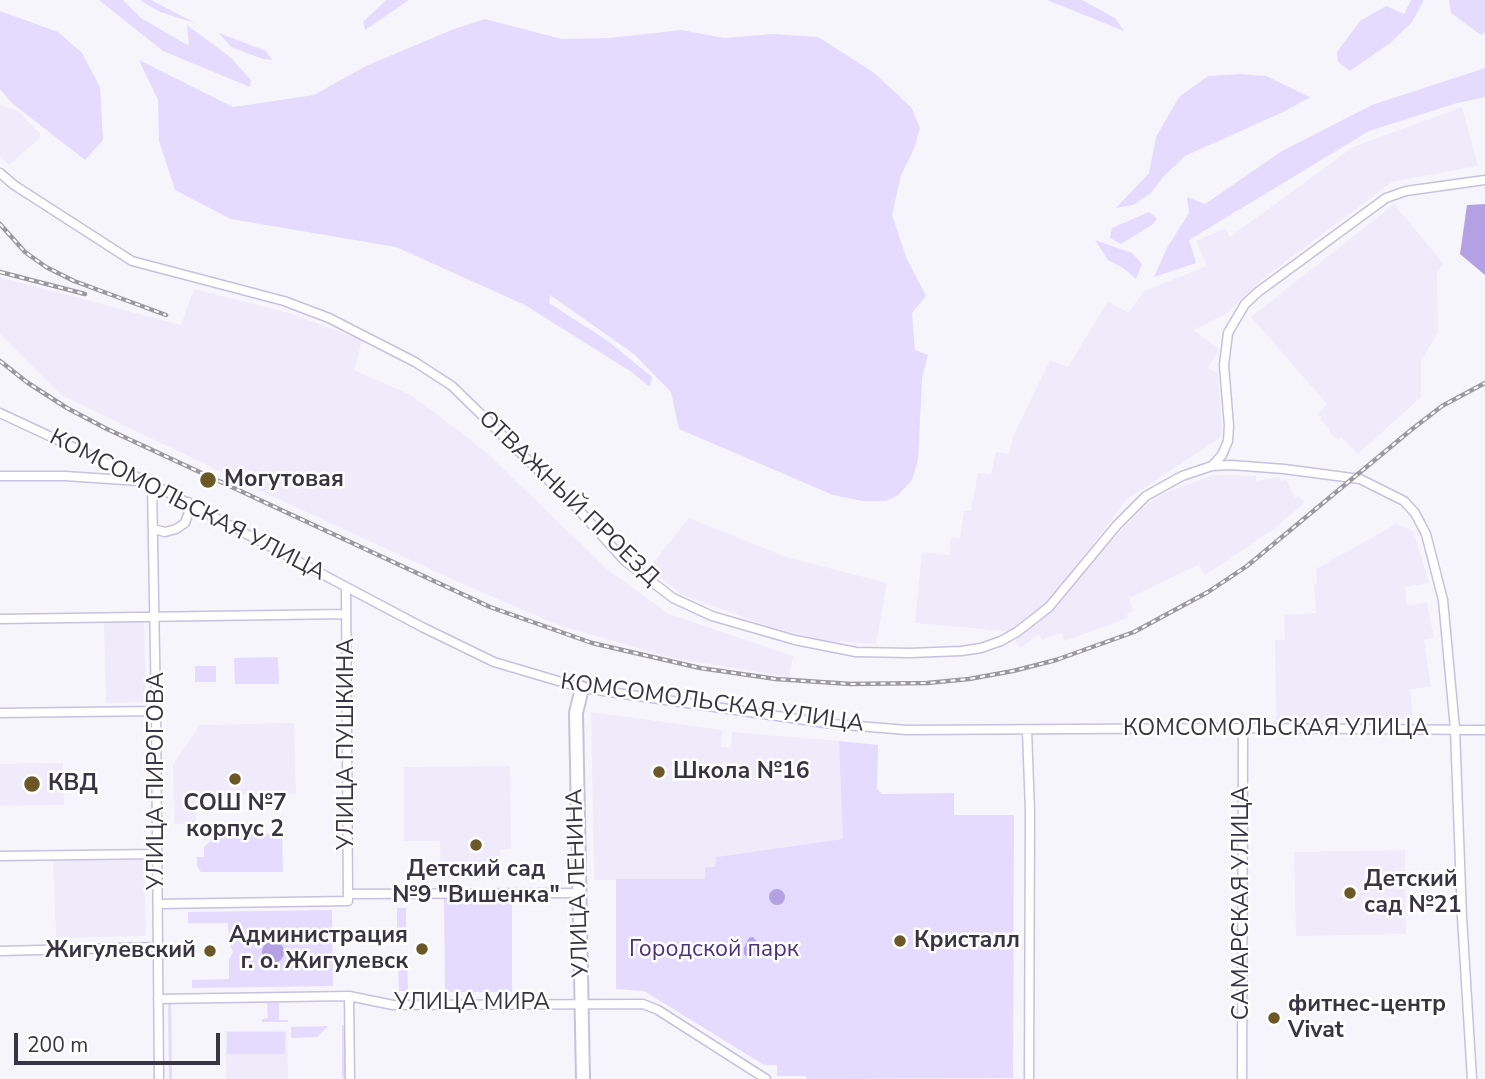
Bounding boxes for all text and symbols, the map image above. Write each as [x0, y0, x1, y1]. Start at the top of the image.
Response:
street label: ОТВАЖНЫЙ ПРОЕЗД [472, 406, 664, 592]
street label: КОМСОМОЛЬСКАЯ УЛИЦА [44, 424, 330, 588]
place label: Могутовая [224, 466, 344, 494]
marker: Могутовая [198, 470, 218, 490]
street label: УЛИЦА ПУШКИНА [333, 638, 361, 850]
street label: КОМСОМОЛЬСКАЯ УЛИЦА [559, 669, 865, 739]
street label: УЛИЦА ПИРОГОВА [143, 672, 171, 890]
street label: КОМСОМОЛЬСКАЯ УЛИЦА [1123, 715, 1429, 743]
place label: Школа №16 [673, 758, 810, 786]
marker: Школа №16 [651, 764, 667, 780]
place label: КВД [48, 770, 98, 798]
marker: СОШ №7 корпус 2 [227, 771, 243, 787]
marker: КВД [22, 774, 42, 794]
street label: САМАРСКАЯ УЛИЦА [1228, 786, 1256, 1020]
street label: УЛИЦА ЛЕНИНА [562, 788, 596, 978]
place label: СОШ №7 корпус 2 [183, 790, 287, 844]
marker: Детский сад №9 "Вишенка" [468, 837, 484, 853]
place label: Детский сад №9 "Вишенка" [392, 856, 560, 910]
place label: Детский сад №21 [1364, 866, 1461, 920]
marker: Детский сад №21 [1342, 885, 1358, 901]
place label: Администрация г. о. Жигулевск [229, 922, 408, 976]
place label: Кристалл [914, 927, 1020, 955]
marker: Кристалл [892, 933, 908, 949]
park label: Городской парк [629, 936, 799, 964]
place label: Жигулевский [45, 937, 196, 965]
marker: Администрация г. о. Жигулевск [414, 941, 430, 957]
marker: Жигулевский [202, 943, 218, 959]
street label: УЛИЦА МИРА [394, 989, 550, 1017]
place label: фитнес-центр Vivat [1288, 991, 1446, 1045]
marker: фитнес-центр Vivat [1266, 1010, 1282, 1026]
scale bar [18, 1020, 224, 1064]
text: 200 m [27, 1031, 88, 1059]

